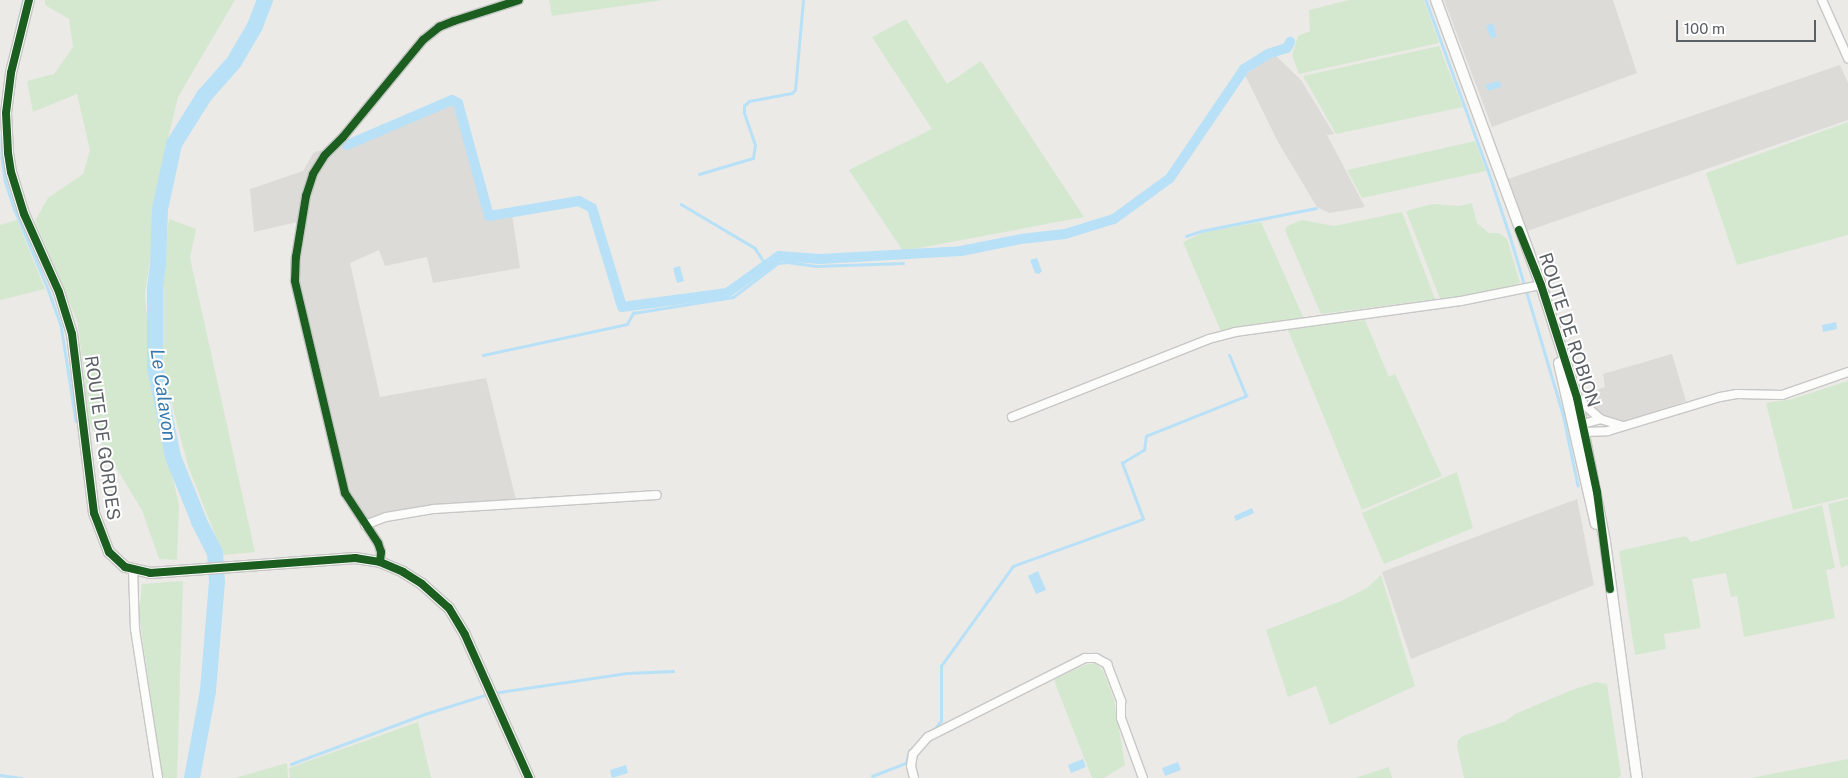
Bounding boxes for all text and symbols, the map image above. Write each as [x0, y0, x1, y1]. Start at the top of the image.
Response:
scale bar [1678, 10, 1818, 42]
text: 100 m [1684, 20, 1725, 37]
street label: ROUTE DE ROBION [1534, 250, 1604, 410]
water label: Le Calavon [145, 347, 181, 443]
street label: ROUTE DE GORDES [80, 354, 124, 522]

